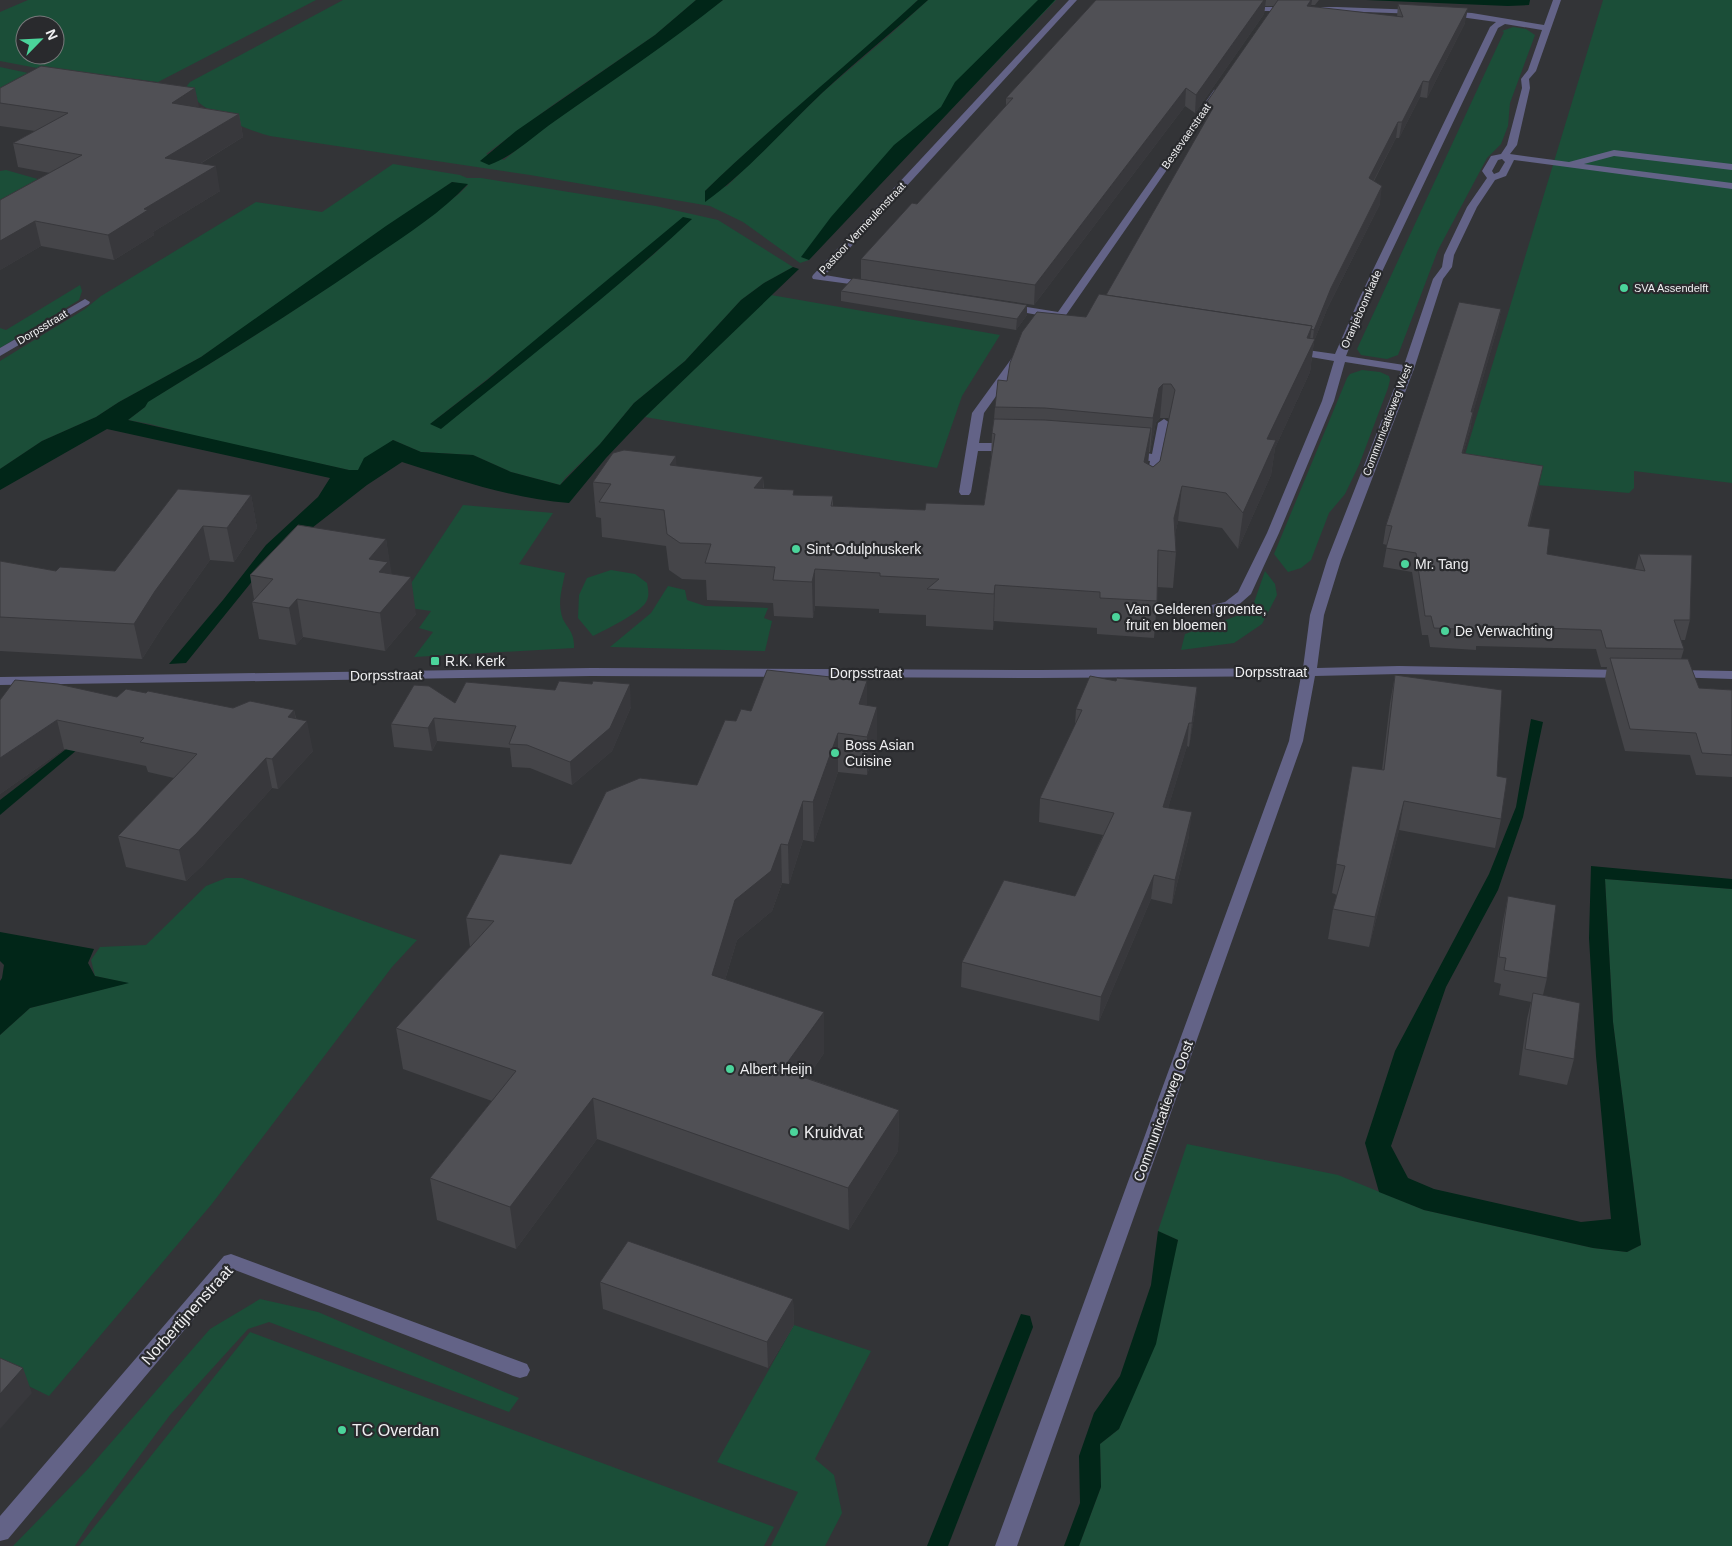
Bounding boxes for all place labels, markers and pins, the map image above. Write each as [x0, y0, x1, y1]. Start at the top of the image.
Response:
marker: SVA Assendelft [1618, 282, 1630, 294]
place label: SVA Assendelft [1634, 282, 1708, 294]
place label: Sint-Odulphuskerk [806, 541, 922, 557]
marker: Sint-Odulphuskerk [790, 543, 802, 555]
place label: Mr. Tang [1415, 556, 1468, 572]
marker: Mr. Tang [1399, 558, 1411, 570]
place label: Van Gelderen groente, fruit en bloemen [1126, 601, 1267, 633]
marker: Van Gelderen groente, fruit en bloemen [1110, 611, 1122, 623]
place label: De Verwachting [1455, 623, 1553, 639]
marker: De Verwachting [1439, 625, 1451, 637]
place label: R.K. Kerk [445, 653, 506, 669]
marker: R.K. Kerk [429, 655, 441, 667]
place label: Boss Asian Cuisine [845, 737, 914, 769]
marker: Boss Asian Cuisine [829, 747, 841, 759]
place label: Albert Heijn [740, 1061, 812, 1077]
marker: Albert Heijn [724, 1063, 736, 1075]
place label: Kruidvat [804, 1124, 863, 1141]
marker: Kruidvat [788, 1126, 800, 1138]
place label: TC Overdan [352, 1422, 439, 1439]
marker: TC Overdan [336, 1424, 348, 1436]

